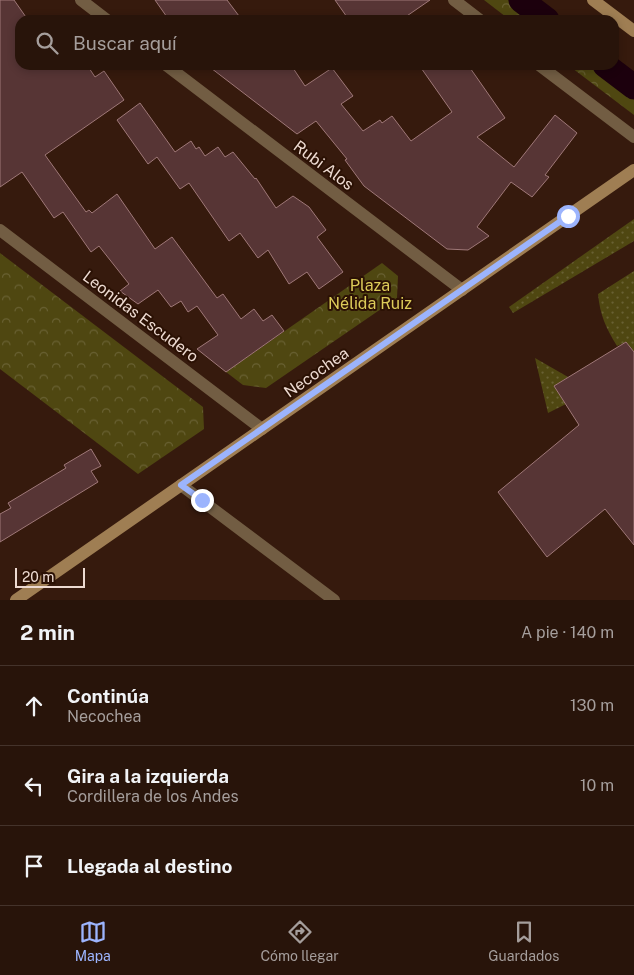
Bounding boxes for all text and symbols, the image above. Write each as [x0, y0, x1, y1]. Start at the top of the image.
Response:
search box [15, 15, 619, 70]
icon: search [33, 29, 61, 57]
text: Buscar aquí [73, 32, 177, 54]
street label: Rubi Alos [290, 137, 358, 194]
route start [557, 205, 580, 228]
street label: Leonidas Escudero [79, 267, 202, 366]
park label: Plaza Nélida Ruiz [328, 276, 412, 313]
street label: Necochea [280, 343, 352, 402]
route end [191, 489, 214, 512]
scale bar [15, 565, 85, 588]
text: 20 m [22, 569, 54, 585]
text: 2 min [20, 620, 75, 645]
text: A pie · 140 m [521, 623, 614, 642]
text: Continúa [67, 685, 149, 707]
icon: ahead [20, 692, 48, 720]
text: 130 m [570, 696, 614, 715]
text: Necochea [67, 707, 141, 726]
text: Gira a la izquierda [67, 765, 229, 787]
icon: left [20, 772, 48, 800]
text: 10 m [580, 776, 614, 795]
text: Cordillera de los Andes [67, 787, 239, 806]
icon: arrive [20, 852, 48, 880]
text: Llegada al destino [67, 855, 232, 877]
tab: Mapa [75, 918, 111, 964]
tab: Cómo llegar [260, 918, 339, 964]
tab: Guardados [488, 918, 559, 964]

